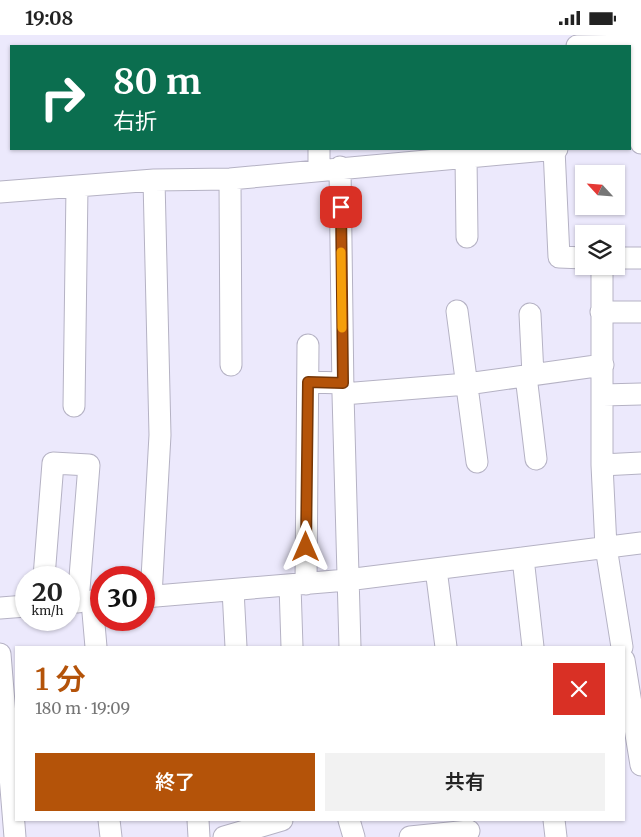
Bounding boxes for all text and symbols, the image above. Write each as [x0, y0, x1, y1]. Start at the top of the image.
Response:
text: 19:08 [25, 6, 73, 30]
text: 80 m [113, 60, 201, 104]
icon: right [30, 65, 95, 130]
text: 右折 [113, 107, 157, 135]
north arrow [575, 165, 625, 215]
map controls [575, 165, 625, 275]
pin [320, 186, 362, 228]
icon: arrive [327, 193, 355, 221]
button: layers [575, 225, 625, 275]
position arrow [279, 520, 331, 572]
speed limit sign: 30 [90, 566, 155, 631]
text: 20 [32, 576, 63, 608]
text: km/h [32, 603, 63, 618]
text: 1 分 [35, 660, 86, 698]
button: close [553, 663, 605, 715]
text: 180 m · 19:09 [35, 698, 130, 718]
button: 終了 [35, 753, 315, 811]
button: 共有 [325, 753, 605, 811]

